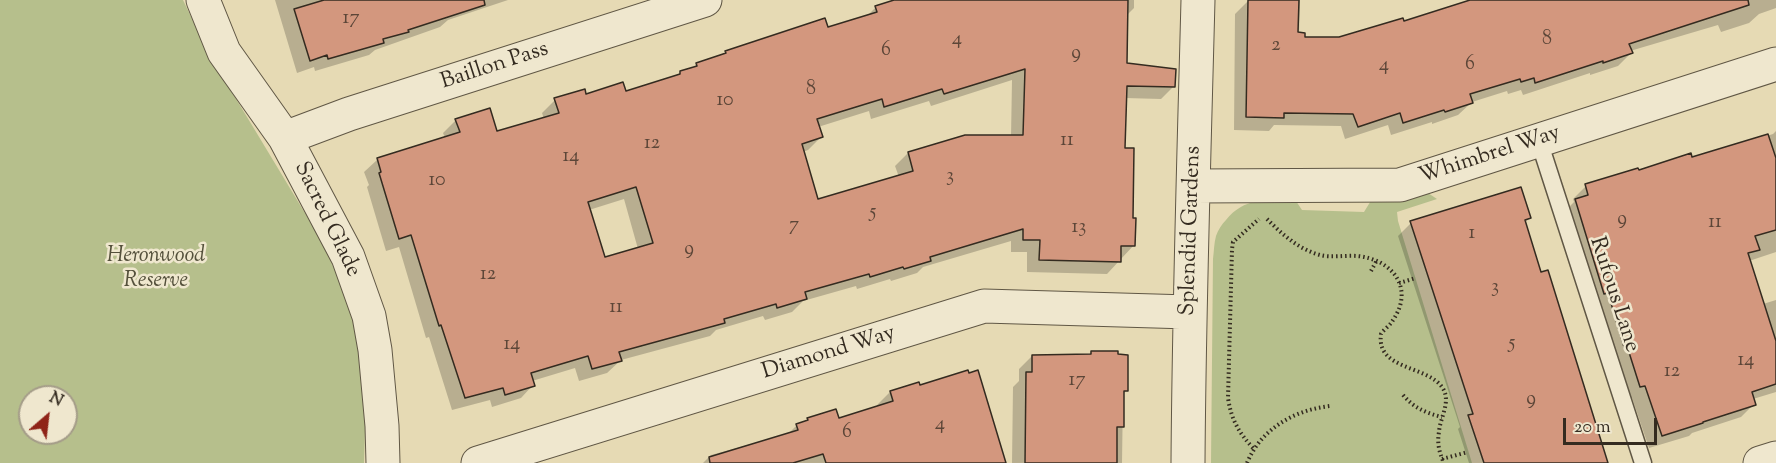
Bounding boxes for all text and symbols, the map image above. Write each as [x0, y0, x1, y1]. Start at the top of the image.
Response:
house number: 17 [343, 8, 359, 32]
house number: 4 [952, 29, 962, 53]
house number: 8 [1542, 29, 1552, 53]
house number: 2 [1271, 35, 1281, 59]
street label: Baillon Pass [438, 37, 552, 97]
house number: 6 [881, 40, 891, 64]
house number: 9 [1071, 43, 1081, 67]
house number: 6 [1465, 54, 1475, 78]
house number: 4 [1379, 55, 1389, 79]
house number: 8 [806, 79, 816, 103]
house number: 10 [716, 90, 734, 114]
street label: Whimbrel Way [1416, 121, 1564, 191]
house number: 11 [1060, 130, 1074, 154]
house number: 12 [644, 133, 660, 157]
house number: 14 [563, 146, 579, 170]
street label: Splendid Gardens [1176, 146, 1208, 316]
street label: Sacred Glade [287, 158, 365, 282]
house number: 3 [946, 166, 954, 190]
house number: 10 [428, 170, 446, 194]
house number: 5 [870, 202, 876, 226]
house number: 9 [1617, 209, 1627, 233]
house number: 11 [1708, 212, 1722, 236]
house number: 7 [789, 215, 799, 239]
house number: 13 [1072, 217, 1086, 241]
house number: 1 [1469, 223, 1475, 247]
street label: Rufous Lane [1582, 234, 1644, 356]
house number: 9 [684, 239, 694, 263]
park label: Heronwood Reserve [107, 244, 205, 296]
house number: 12 [480, 264, 496, 288]
house number: 3 [1491, 277, 1499, 301]
house number: 11 [609, 297, 623, 321]
street label: Diamond Way [759, 321, 899, 387]
house number: 5 [1509, 333, 1515, 357]
house number: 14 [504, 334, 520, 358]
house number: 14 [1738, 350, 1754, 374]
house number: 12 [1664, 361, 1680, 385]
house number: 17 [1069, 370, 1085, 394]
north arrow [18, 385, 78, 445]
text: N [45, 387, 67, 414]
house number: 9 [1526, 389, 1536, 413]
scale bar [1566, 406, 1660, 444]
house number: 4 [935, 414, 945, 438]
text: 20 m [1574, 415, 1611, 441]
house number: 6 [842, 422, 852, 446]

